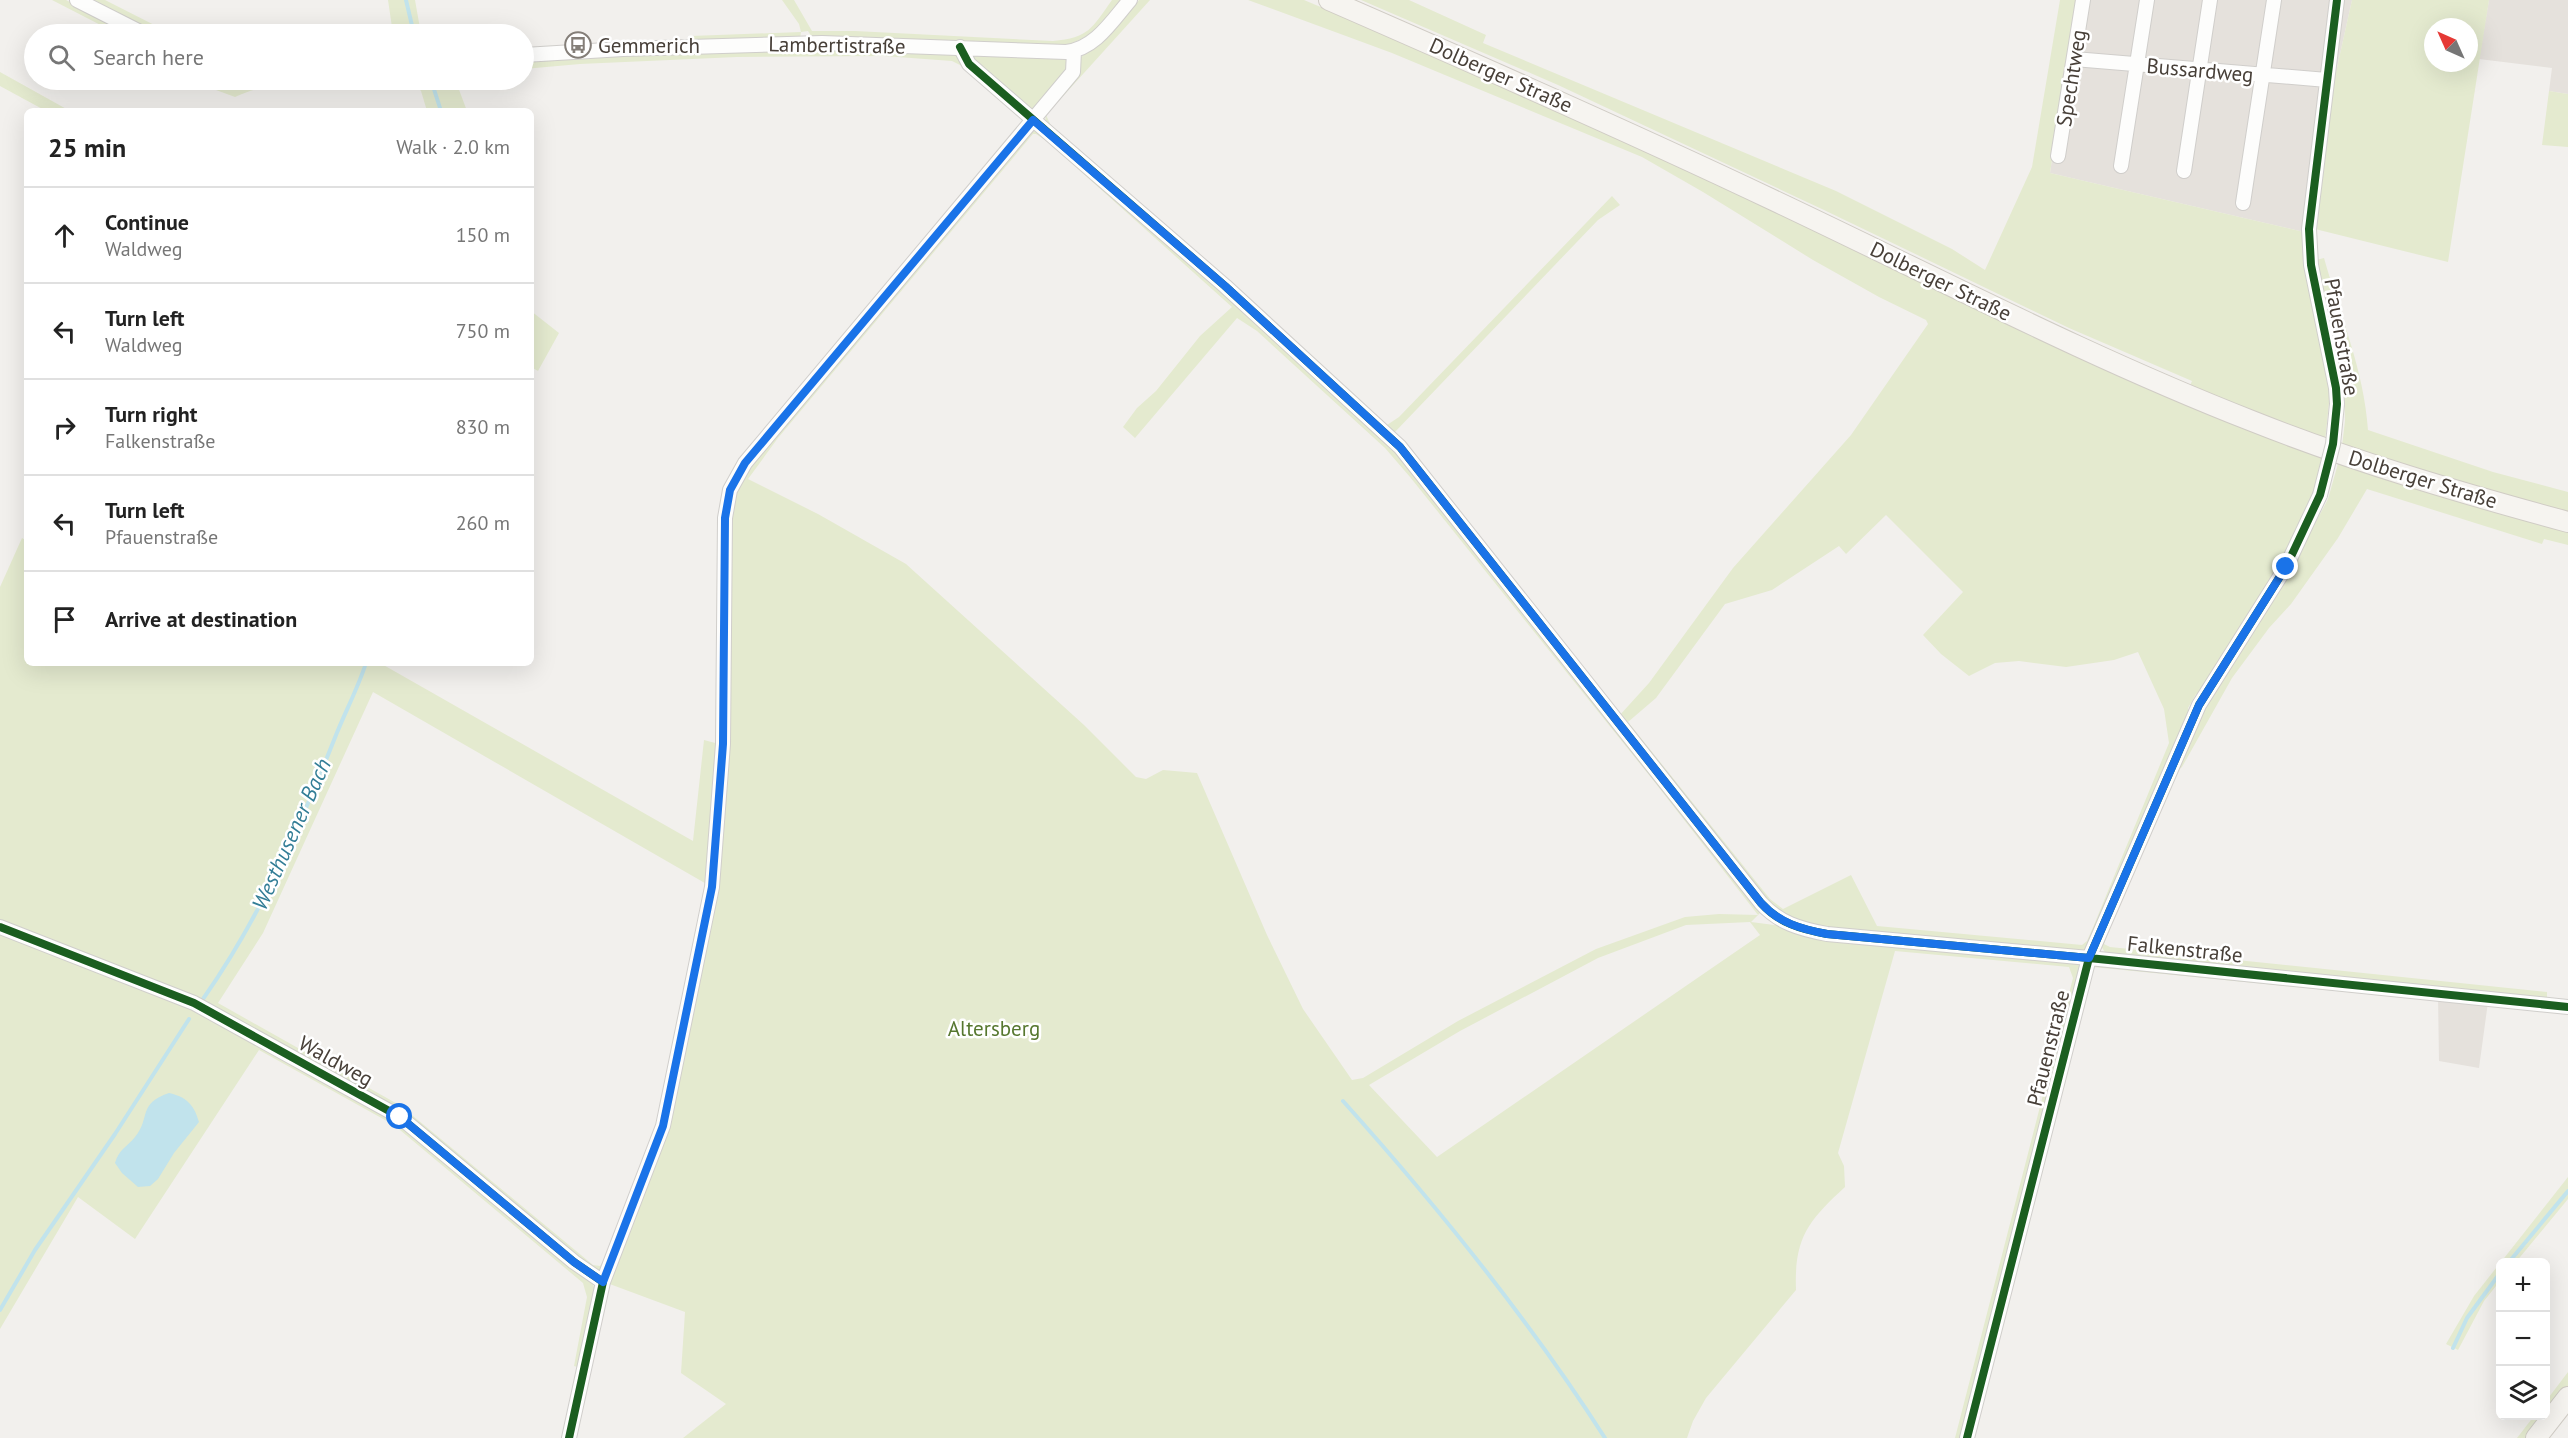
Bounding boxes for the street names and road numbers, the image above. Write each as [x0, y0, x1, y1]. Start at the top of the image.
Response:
street label: Spechtweg [2050, 28, 2092, 128]
street label: Lambertistraße [768, 30, 906, 60]
street label: Dolberger Straße [1425, 31, 1577, 119]
street label: Bussardweg [2146, 52, 2254, 88]
street label: Dolberger Straße [1866, 235, 2016, 327]
street label: Pfauenstraße [2318, 276, 2366, 398]
street label: Dolberger Straße [2345, 444, 2501, 514]
street label: Falkenstraße [2126, 930, 2244, 968]
street label: Pfauenstraße [2021, 987, 2075, 1109]
street label: Waldweg [294, 1029, 378, 1093]

